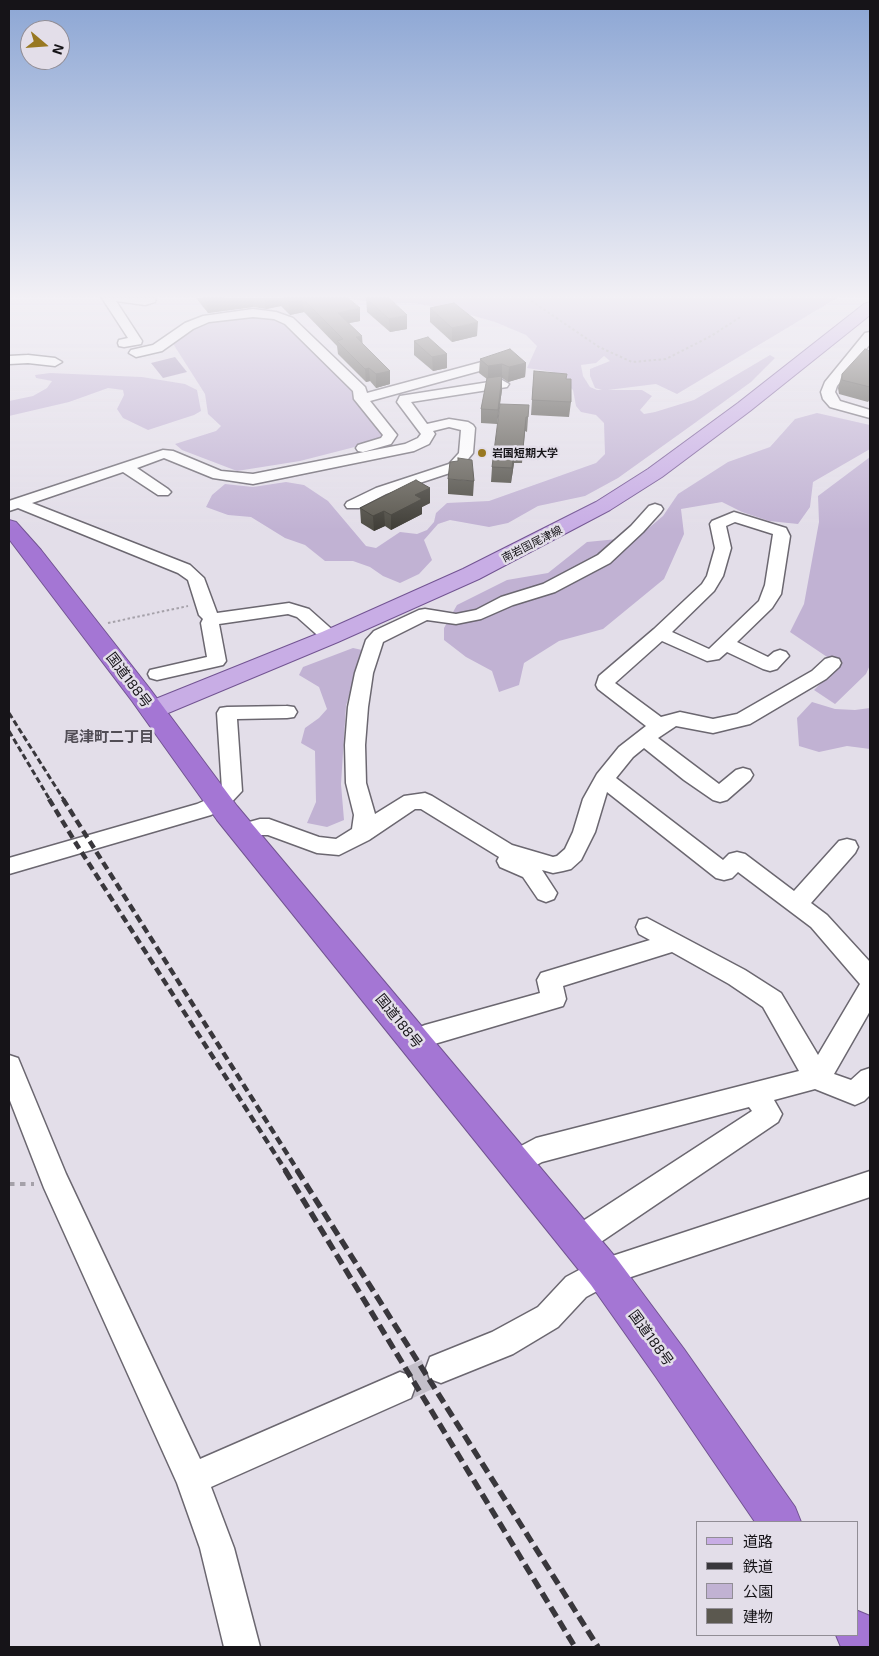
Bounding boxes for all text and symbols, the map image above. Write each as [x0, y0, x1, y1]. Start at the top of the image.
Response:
north arrow [20, 20, 70, 70]
text: N [49, 42, 68, 57]
place label: 岩国短期大学 [492, 446, 558, 460]
marker: 岩国短期大学 [476, 447, 488, 459]
street label: 南岩国尾津線 [500, 523, 564, 565]
street label: 国道188号 [103, 649, 155, 711]
district label: 尾津町二丁目 [64, 728, 154, 746]
street label: 国道188号 [372, 991, 426, 1051]
street label: 国道188号 [625, 1307, 677, 1369]
legend [696, 1521, 859, 1636]
text: 道路 [743, 1532, 773, 1550]
text: 鉄道 [743, 1557, 773, 1575]
text: 公園 [743, 1582, 773, 1600]
text: 建物 [743, 1607, 773, 1625]

